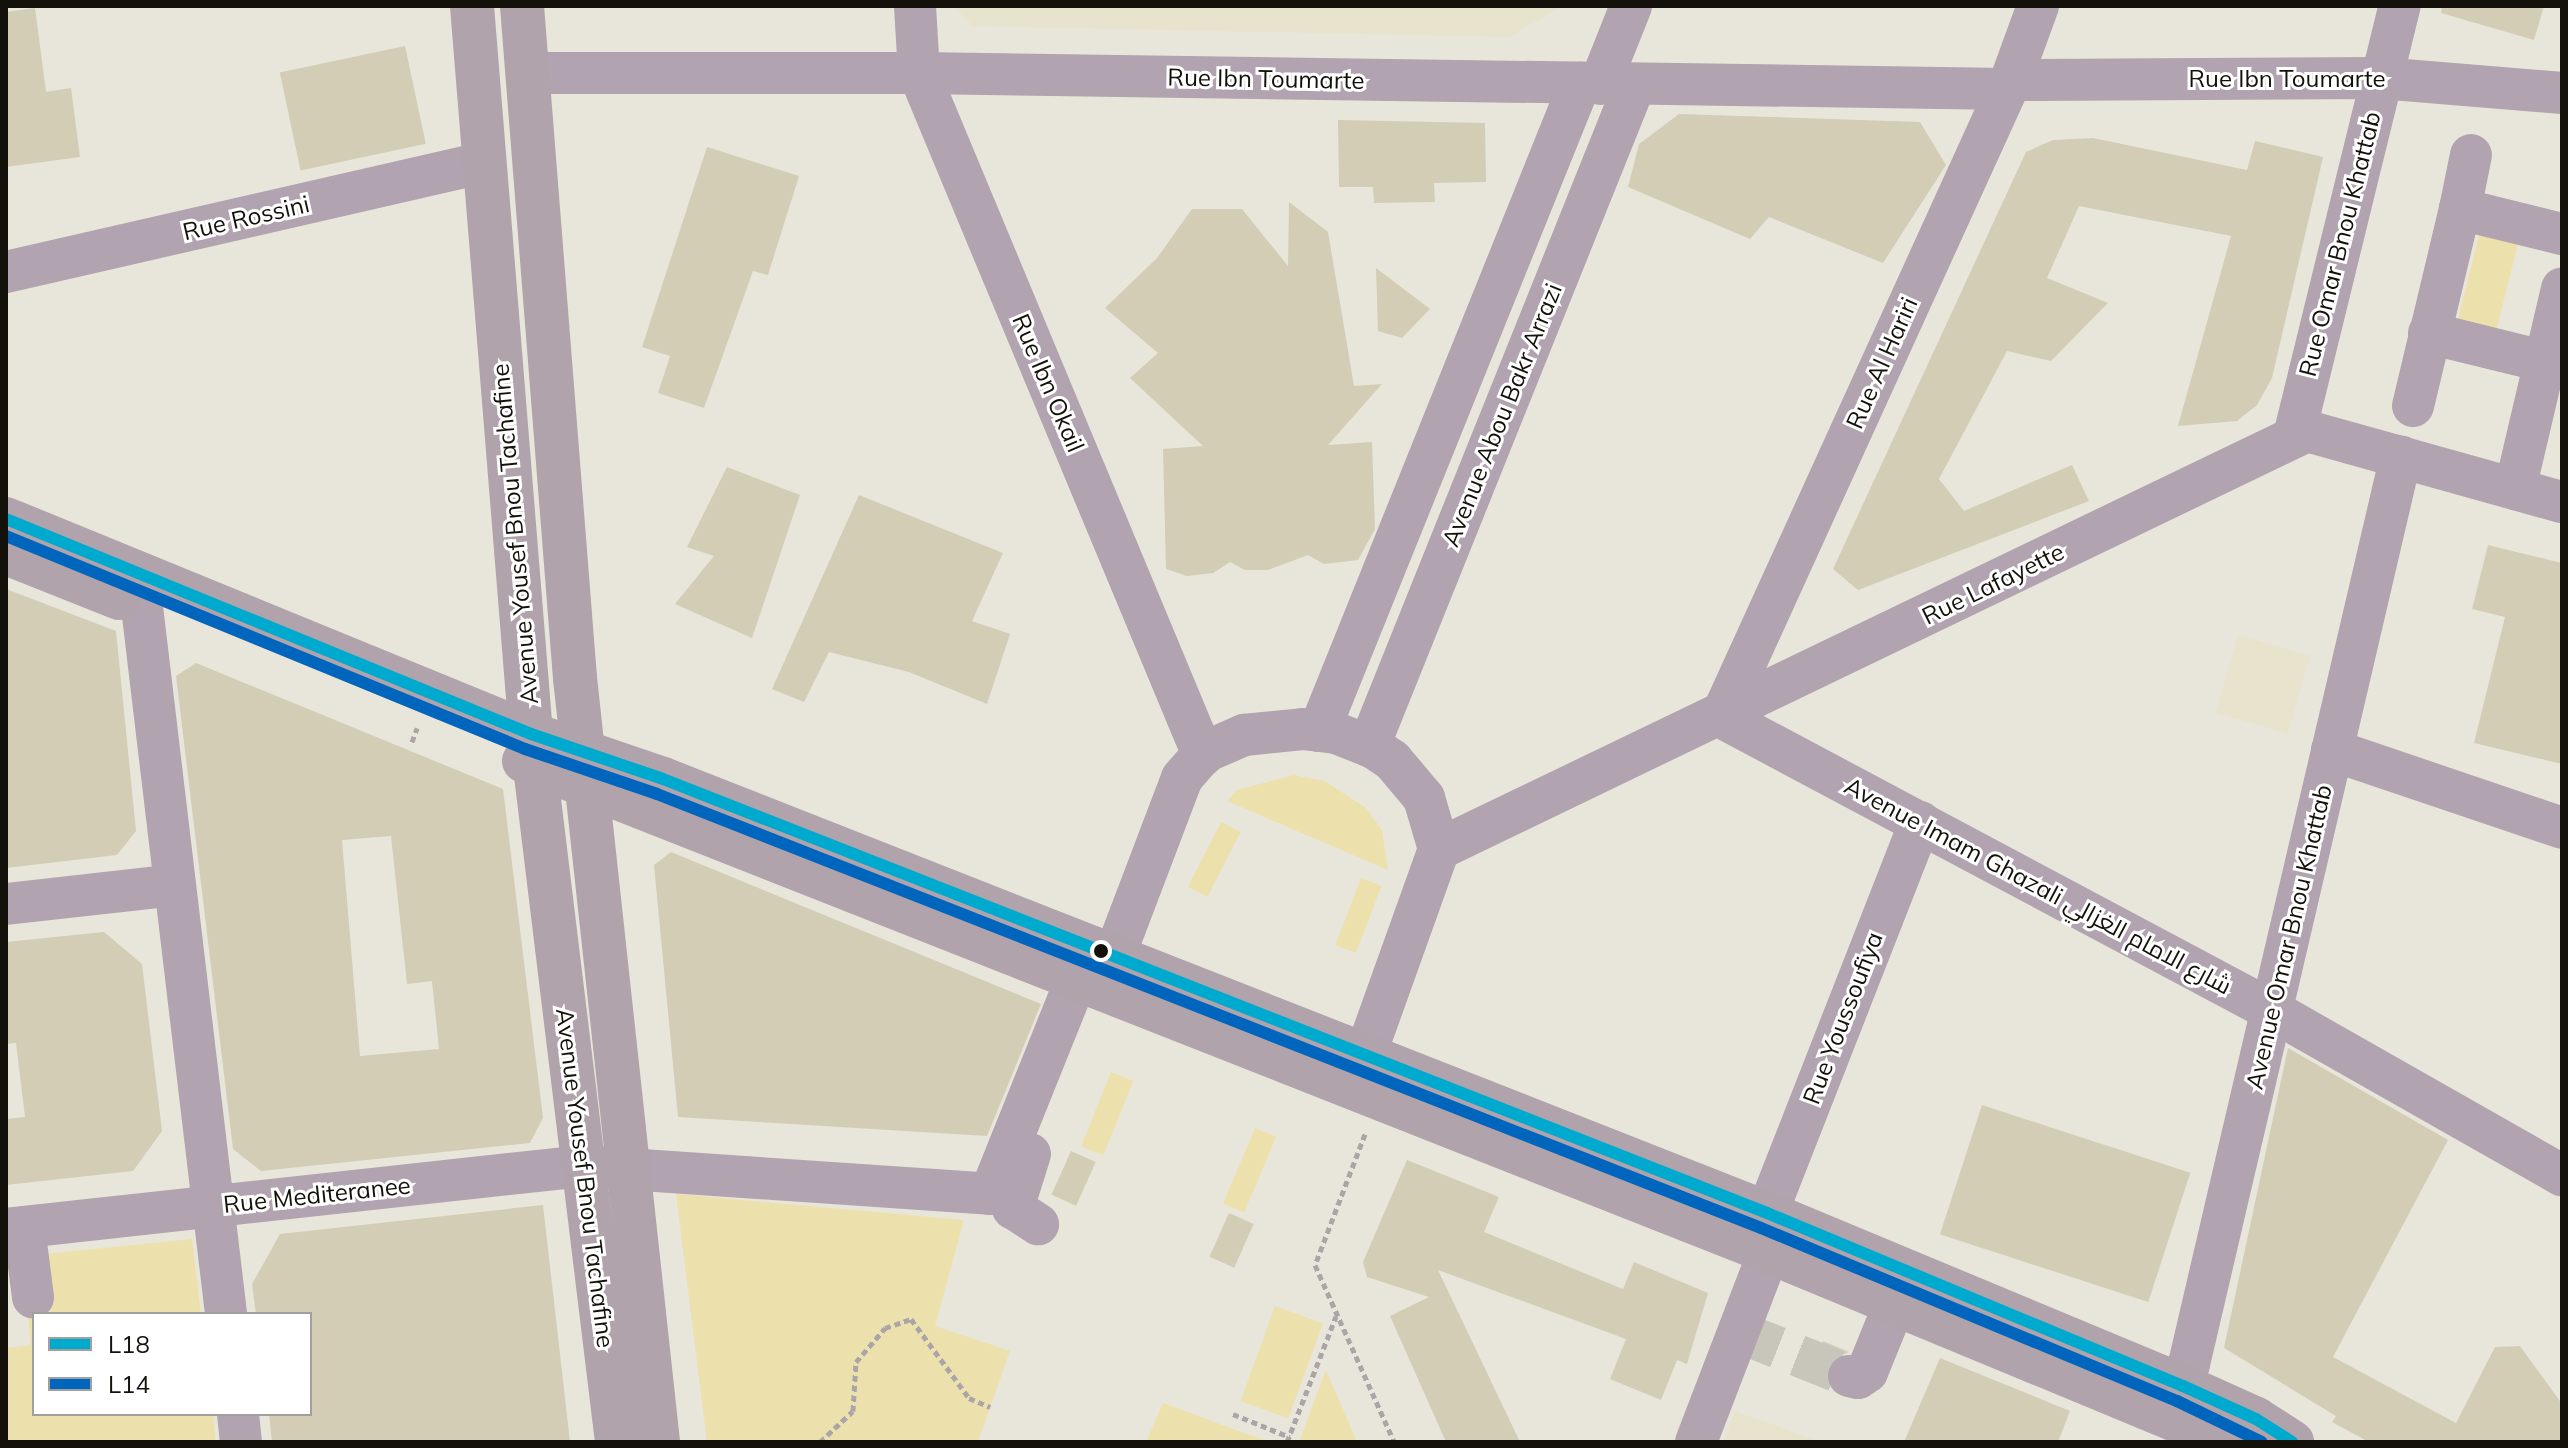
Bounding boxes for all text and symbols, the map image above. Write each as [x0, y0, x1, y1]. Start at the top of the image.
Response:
street label: Rue Ibn Toumarte [1167, 63, 1365, 95]
street label: Rue Ibn Toumarte [2188, 65, 2386, 93]
street label: Rue Omar Bnou Khattab [2293, 109, 2387, 379]
street label: Rue Rossini [180, 189, 312, 247]
street label: Avenue Abou Bakr Arrazi [1436, 279, 1568, 551]
street label: Rue Al Hariri [1840, 293, 1924, 433]
street label: Rue Ibn Okail [1006, 310, 1090, 456]
street label: Avenue Yousef Bnou Tachafine [486, 362, 544, 706]
street label: Rue Lafayette [1917, 537, 2069, 631]
street label: Avenue Imam Ghazali شارع الامام الغزالي [1840, 771, 2236, 1001]
street label: Avenue Omar Bnou Khattab [2240, 782, 2338, 1092]
street label: Rue Youssoufiya [1797, 928, 1889, 1108]
unlabelled marker [1093, 943, 1109, 959]
street label: Avenue Yousef Bnou Tachafine [550, 1007, 620, 1349]
street label: Rue Mediteranee [222, 1171, 412, 1219]
legend [32, 1312, 312, 1416]
text: L18 [108, 1329, 150, 1359]
text: L14 [108, 1369, 150, 1399]

